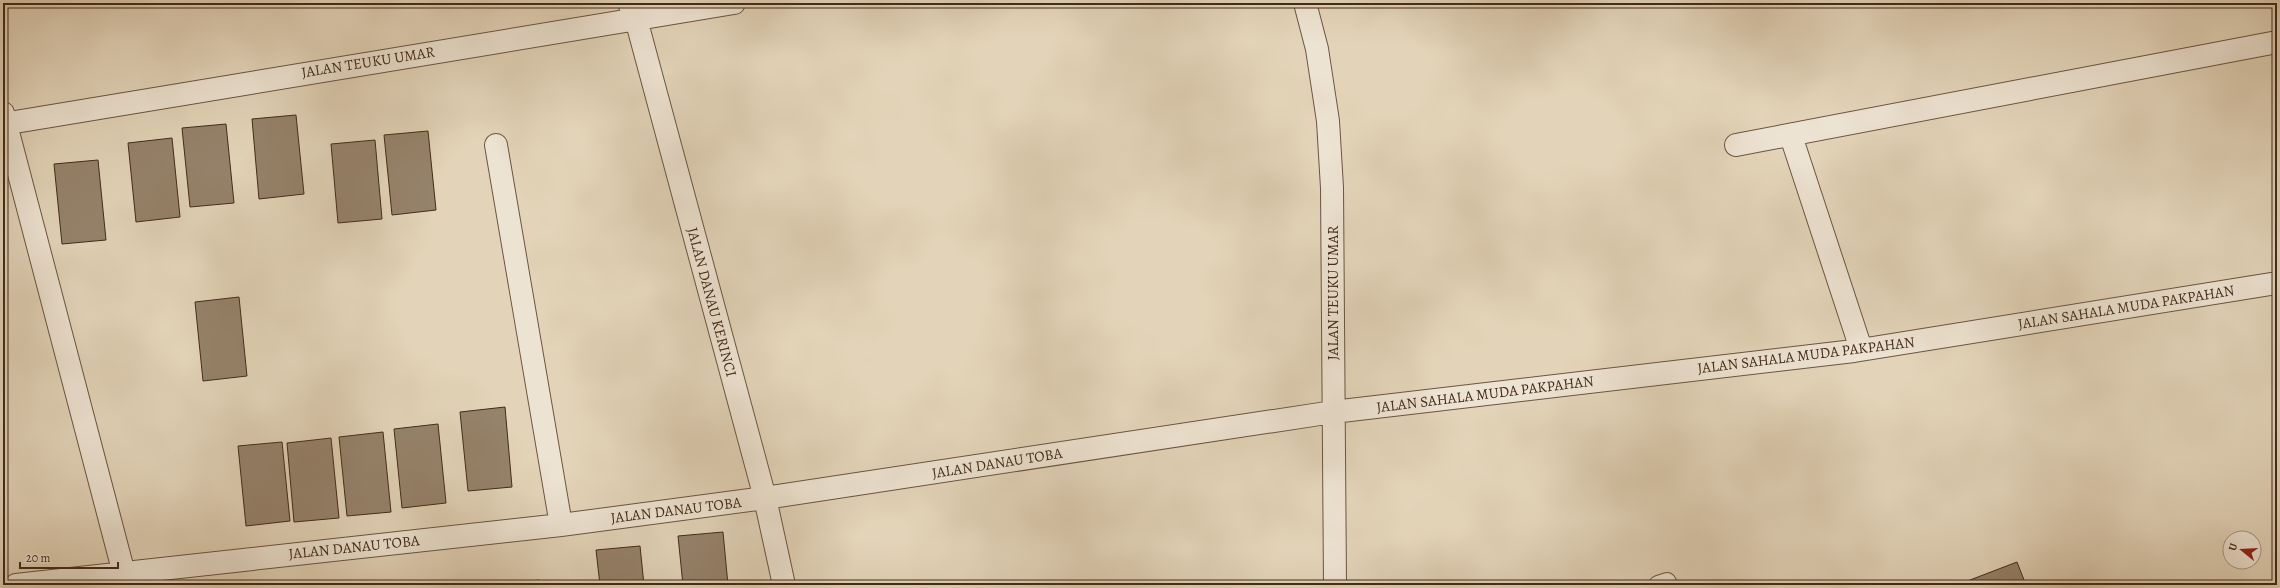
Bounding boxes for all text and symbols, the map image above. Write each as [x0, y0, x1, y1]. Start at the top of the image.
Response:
street label: JALAN TEUKU UMAR [300, 41, 437, 82]
street label: JALAN DANAU KERINCI [682, 225, 742, 379]
street label: JALAN TEUKU UMAR [1323, 225, 1343, 360]
street label: JALAN SAHALA MUDA PAKPAHAN [2016, 280, 2236, 334]
street label: JALAN SAHALA MUDA PAKPAHAN [1696, 332, 1916, 378]
street label: JALAN SAHALA MUDA PAKPAHAN [1375, 371, 1595, 417]
street label: JALAN DANAU TOBA [930, 443, 1064, 483]
street label: JALAN DANAU TOBA [609, 492, 743, 528]
street label: JALAN DANAU TOBA [287, 530, 421, 564]
north arrow [2222, 530, 2262, 570]
text: U [2225, 541, 2241, 553]
scale bar [20, 544, 118, 570]
text: 20 m [26, 550, 50, 566]

